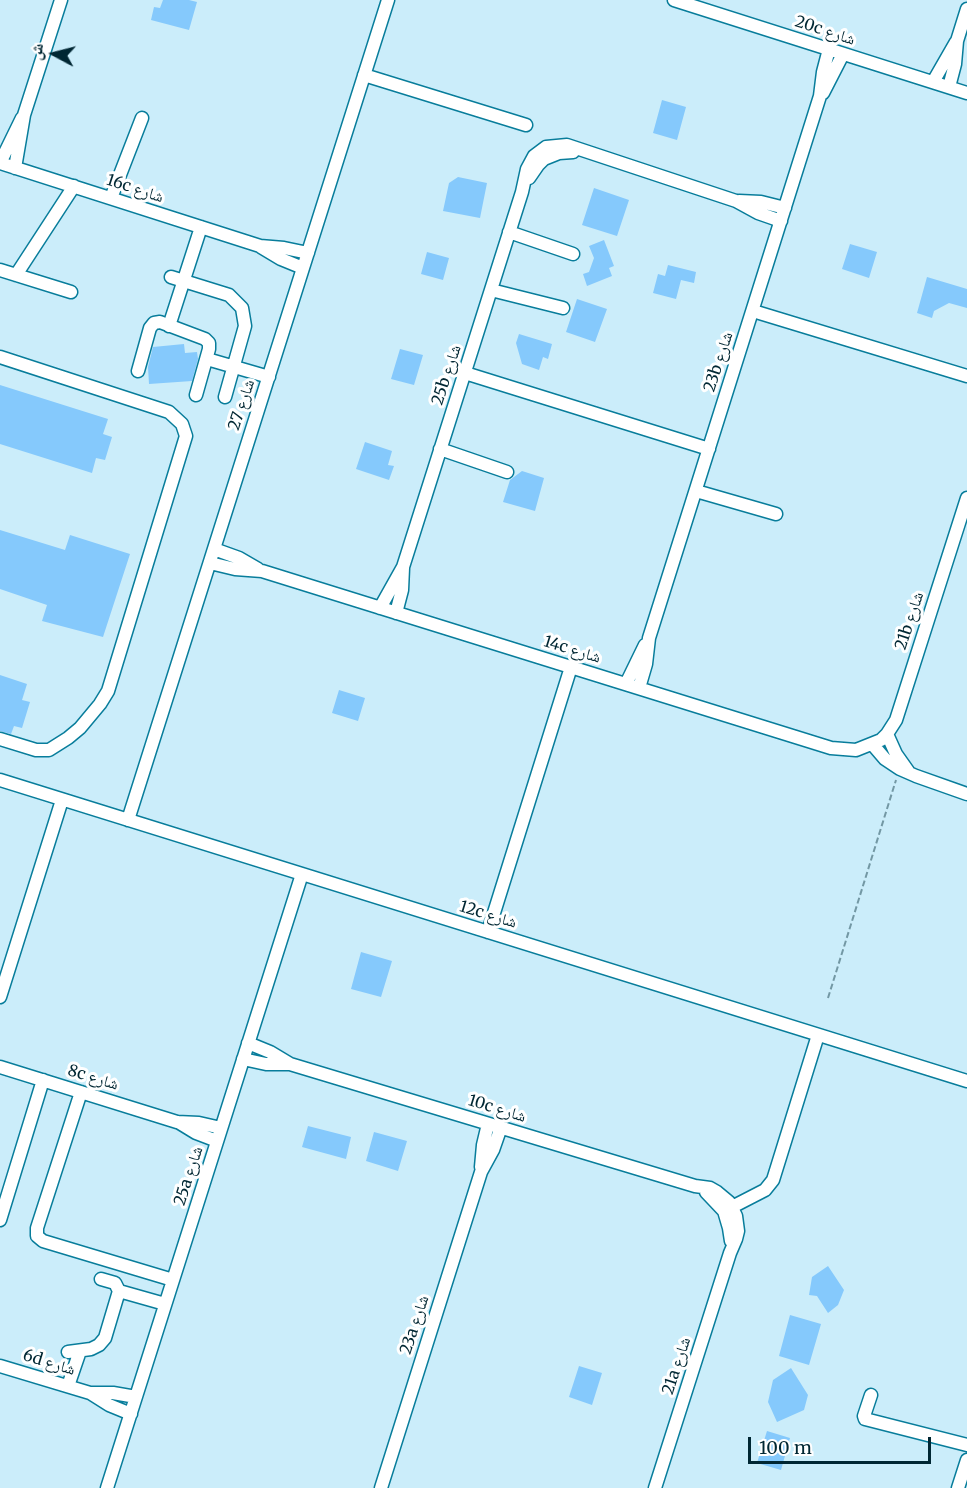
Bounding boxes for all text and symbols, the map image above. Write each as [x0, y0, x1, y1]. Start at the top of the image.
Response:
street label: 20c شارع [793, 12, 857, 50]
north arrow [24, 24, 84, 84]
text: ش [25, 42, 47, 61]
street label: 16c شارع [104, 171, 166, 207]
street label: 23b شارع [700, 330, 738, 394]
street label: 25b شارع [428, 343, 466, 407]
street label: شارع 27 [225, 377, 259, 433]
street label: 21b شارع [892, 590, 928, 652]
street label: 14c شارع [541, 632, 603, 668]
street label: 12c شارع [457, 897, 519, 933]
street label: 8c شارع [65, 1061, 121, 1095]
street label: 10c شارع [466, 1091, 528, 1127]
street label: 25a شارع [170, 1144, 208, 1208]
street label: 23a شارع [396, 1293, 434, 1357]
street label: 21a شارع [659, 1335, 695, 1397]
street label: 6d شارع [20, 1346, 78, 1380]
scale bar [751, 1425, 934, 1463]
text: 100 m [759, 1436, 812, 1459]

